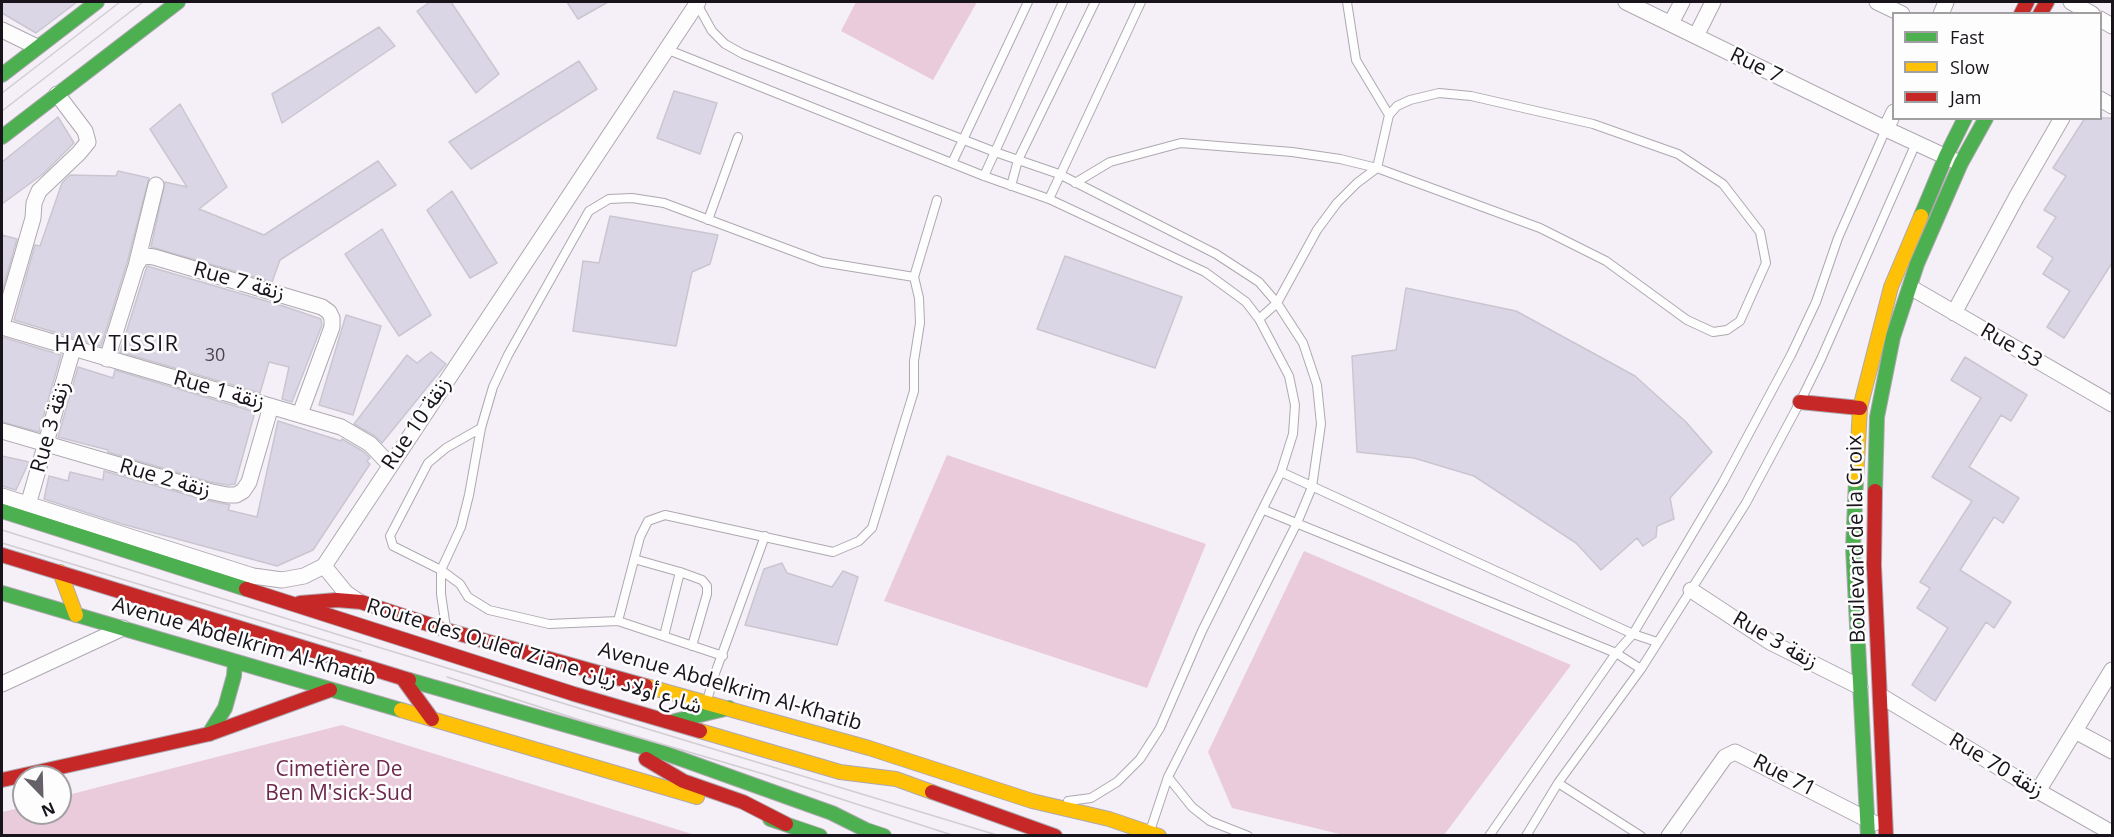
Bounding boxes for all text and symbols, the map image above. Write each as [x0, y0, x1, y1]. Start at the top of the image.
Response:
legend [1892, 12, 2102, 120]
text: Fast [1950, 25, 1984, 49]
street label: Rue 7 [1726, 43, 1786, 89]
text: Slow [1950, 55, 1989, 79]
text: Jam [1950, 85, 1982, 109]
street label: Rue 7 زنقة [190, 257, 288, 307]
street label: Rue 53 [1976, 318, 2046, 374]
district label: HAY TISSIR [54, 332, 180, 358]
house number: 30 [205, 345, 225, 367]
street label: Rue 1 زنقة [170, 366, 268, 416]
street label: Rue 10 زنقة [377, 373, 457, 475]
street label: Rue 3 زنقة [26, 378, 76, 476]
street label: Boulevard de la Croix [1843, 435, 1871, 643]
street label: Rue 2 زنقة [116, 454, 214, 504]
street label: Avenue Abdelkrim Al-Khatib [109, 592, 379, 692]
street label: Route des Ouled Ziane شارع أولاد زيان [363, 594, 705, 720]
street label: Rue 3 زنقة [1728, 607, 1822, 675]
street label: Avenue Abdelkrim Al-Khatib [595, 637, 865, 737]
street label: Rue 70 زنقة [1944, 728, 2048, 804]
street label: Rue 71 [1748, 750, 1820, 802]
park label: Cimetière De Ben M'sick-Sud [265, 757, 413, 807]
north arrow [12, 765, 72, 825]
text: N [38, 797, 59, 822]

